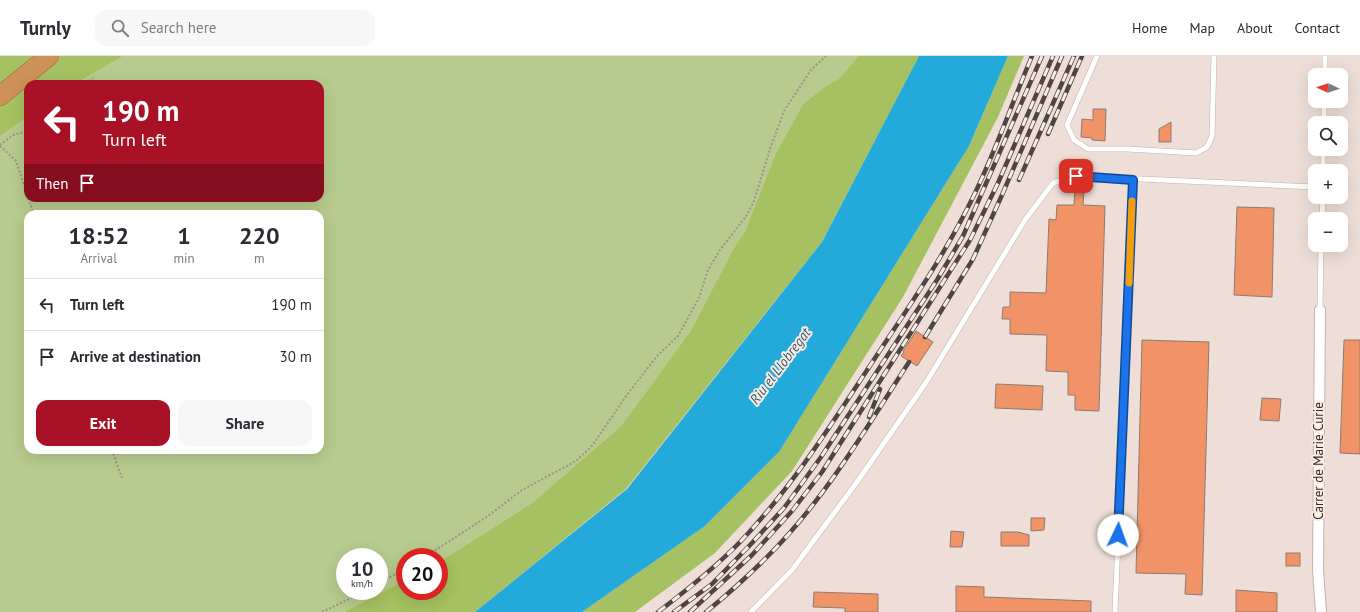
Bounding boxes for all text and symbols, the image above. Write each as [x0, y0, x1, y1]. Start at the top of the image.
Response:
search box [95, 10, 375, 46]
text: Turnly [20, 16, 71, 40]
icon: search [109, 17, 131, 39]
text: Search here [141, 18, 216, 37]
text: Home [1132, 19, 1167, 37]
text: Map [1189, 19, 1215, 37]
text: About [1237, 19, 1273, 37]
text: Contact [1295, 19, 1340, 37]
north arrow [1308, 68, 1348, 108]
map controls [1308, 68, 1348, 252]
text: 190 m [102, 92, 179, 129]
icon: left [36, 96, 88, 148]
button: search [1308, 116, 1348, 156]
text: Turn left [102, 128, 167, 151]
pin [1059, 159, 1093, 193]
button: + [1308, 164, 1348, 204]
icon: arrive [1065, 165, 1087, 187]
icon: arrive [76, 172, 98, 194]
text: Then [36, 174, 68, 193]
button: − [1308, 212, 1348, 252]
text: 18:52 [68, 220, 129, 251]
text: 1 [177, 220, 191, 251]
text: 220 [239, 220, 280, 251]
text: Arrival [81, 250, 117, 267]
text: min [173, 250, 195, 267]
text: m [254, 250, 265, 267]
icon: left [36, 294, 58, 316]
text: Turn left [70, 295, 124, 314]
text: 190 m [271, 295, 312, 314]
water label: Riu el Llobregat [746, 324, 815, 408]
icon: arrive [36, 346, 58, 368]
text: Arrive at destination [70, 347, 201, 366]
text: 30 m [279, 347, 312, 366]
button: Exit [36, 400, 170, 446]
button: Share [178, 400, 312, 446]
street label: Carrer de Marie Curie [1310, 402, 1327, 520]
position arrow [1097, 514, 1139, 556]
speed limit sign: 20 [396, 548, 448, 600]
text: 10 [351, 556, 373, 582]
text: km/h [351, 577, 373, 590]

